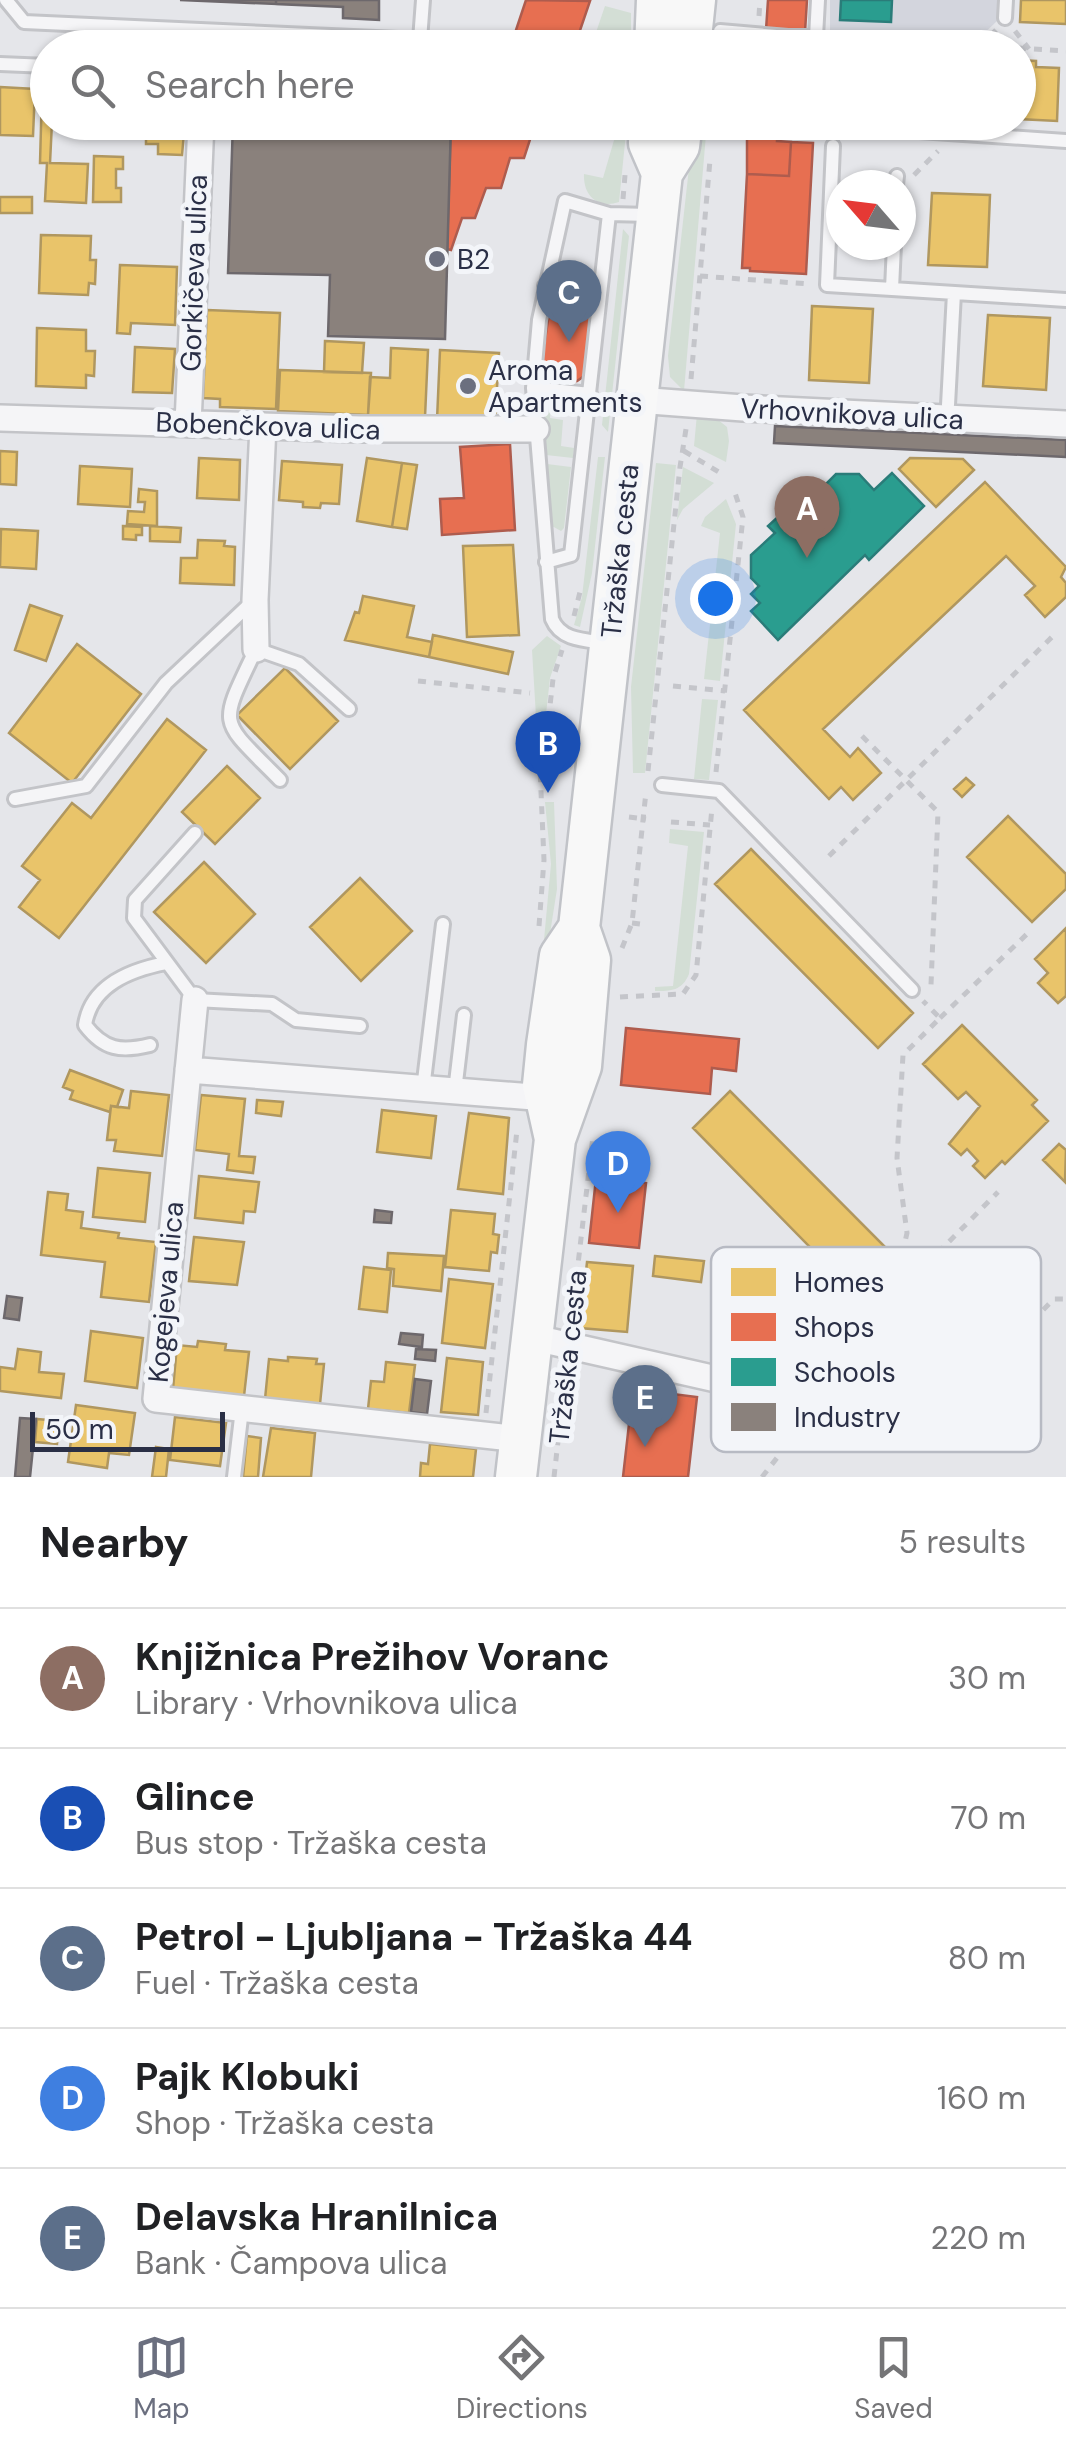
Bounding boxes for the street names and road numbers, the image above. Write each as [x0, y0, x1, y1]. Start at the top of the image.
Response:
street label: Gorkičeva ulica [172, 174, 216, 372]
street label: Vrhovnikova ulica [739, 390, 965, 438]
street label: Bobenčkova ulica [155, 404, 381, 448]
street label: Tržaška cesta [592, 462, 648, 640]
street label: Kogejeva ulica [140, 1200, 192, 1384]
street label: Tržaška cesta [540, 1268, 596, 1446]

